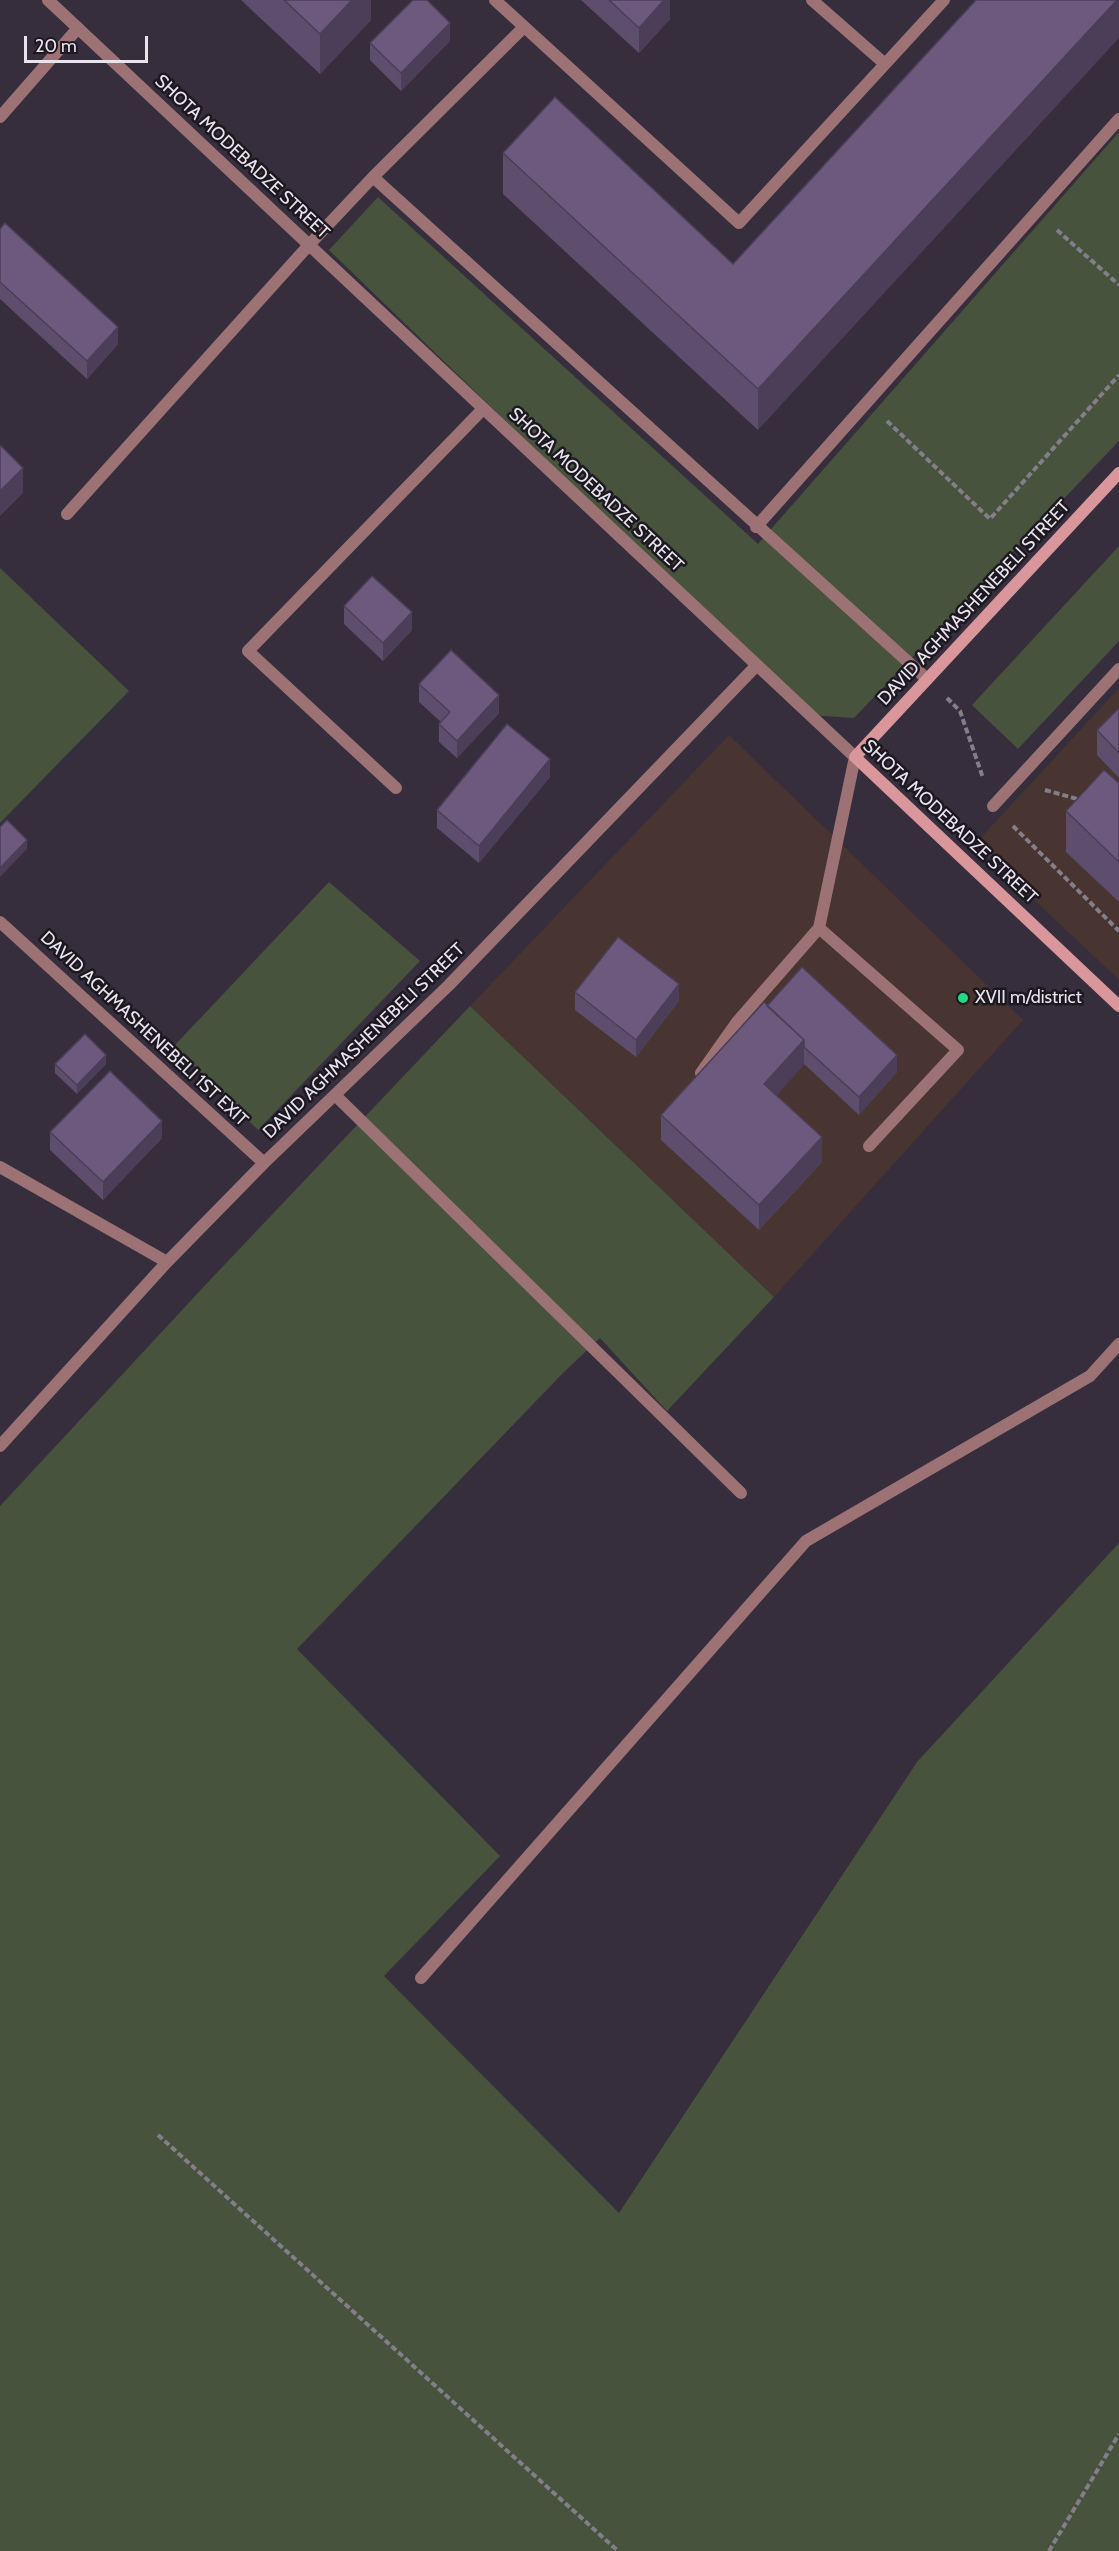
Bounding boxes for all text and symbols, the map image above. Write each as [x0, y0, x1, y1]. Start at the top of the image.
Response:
scale bar [27, 24, 152, 62]
text: 20 m [35, 35, 77, 57]
street label: SHOTA MODEBADZE STREET [150, 70, 334, 244]
street label: SHOTA MODEBADZE STREET [504, 403, 688, 577]
street label: DAVID AGHMASHENEBELI STREET [873, 496, 1075, 710]
street label: SHOTA MODEBADZE STREET [858, 735, 1042, 909]
street label: DAVID AGHMASHENEBELI 1ST EXIT [36, 927, 252, 1131]
street label: DAVID AGHMASHENEBELI STREET [259, 939, 469, 1143]
place label: XVII m/district [975, 987, 1082, 1009]
marker: XVII m/district [956, 991, 970, 1005]

